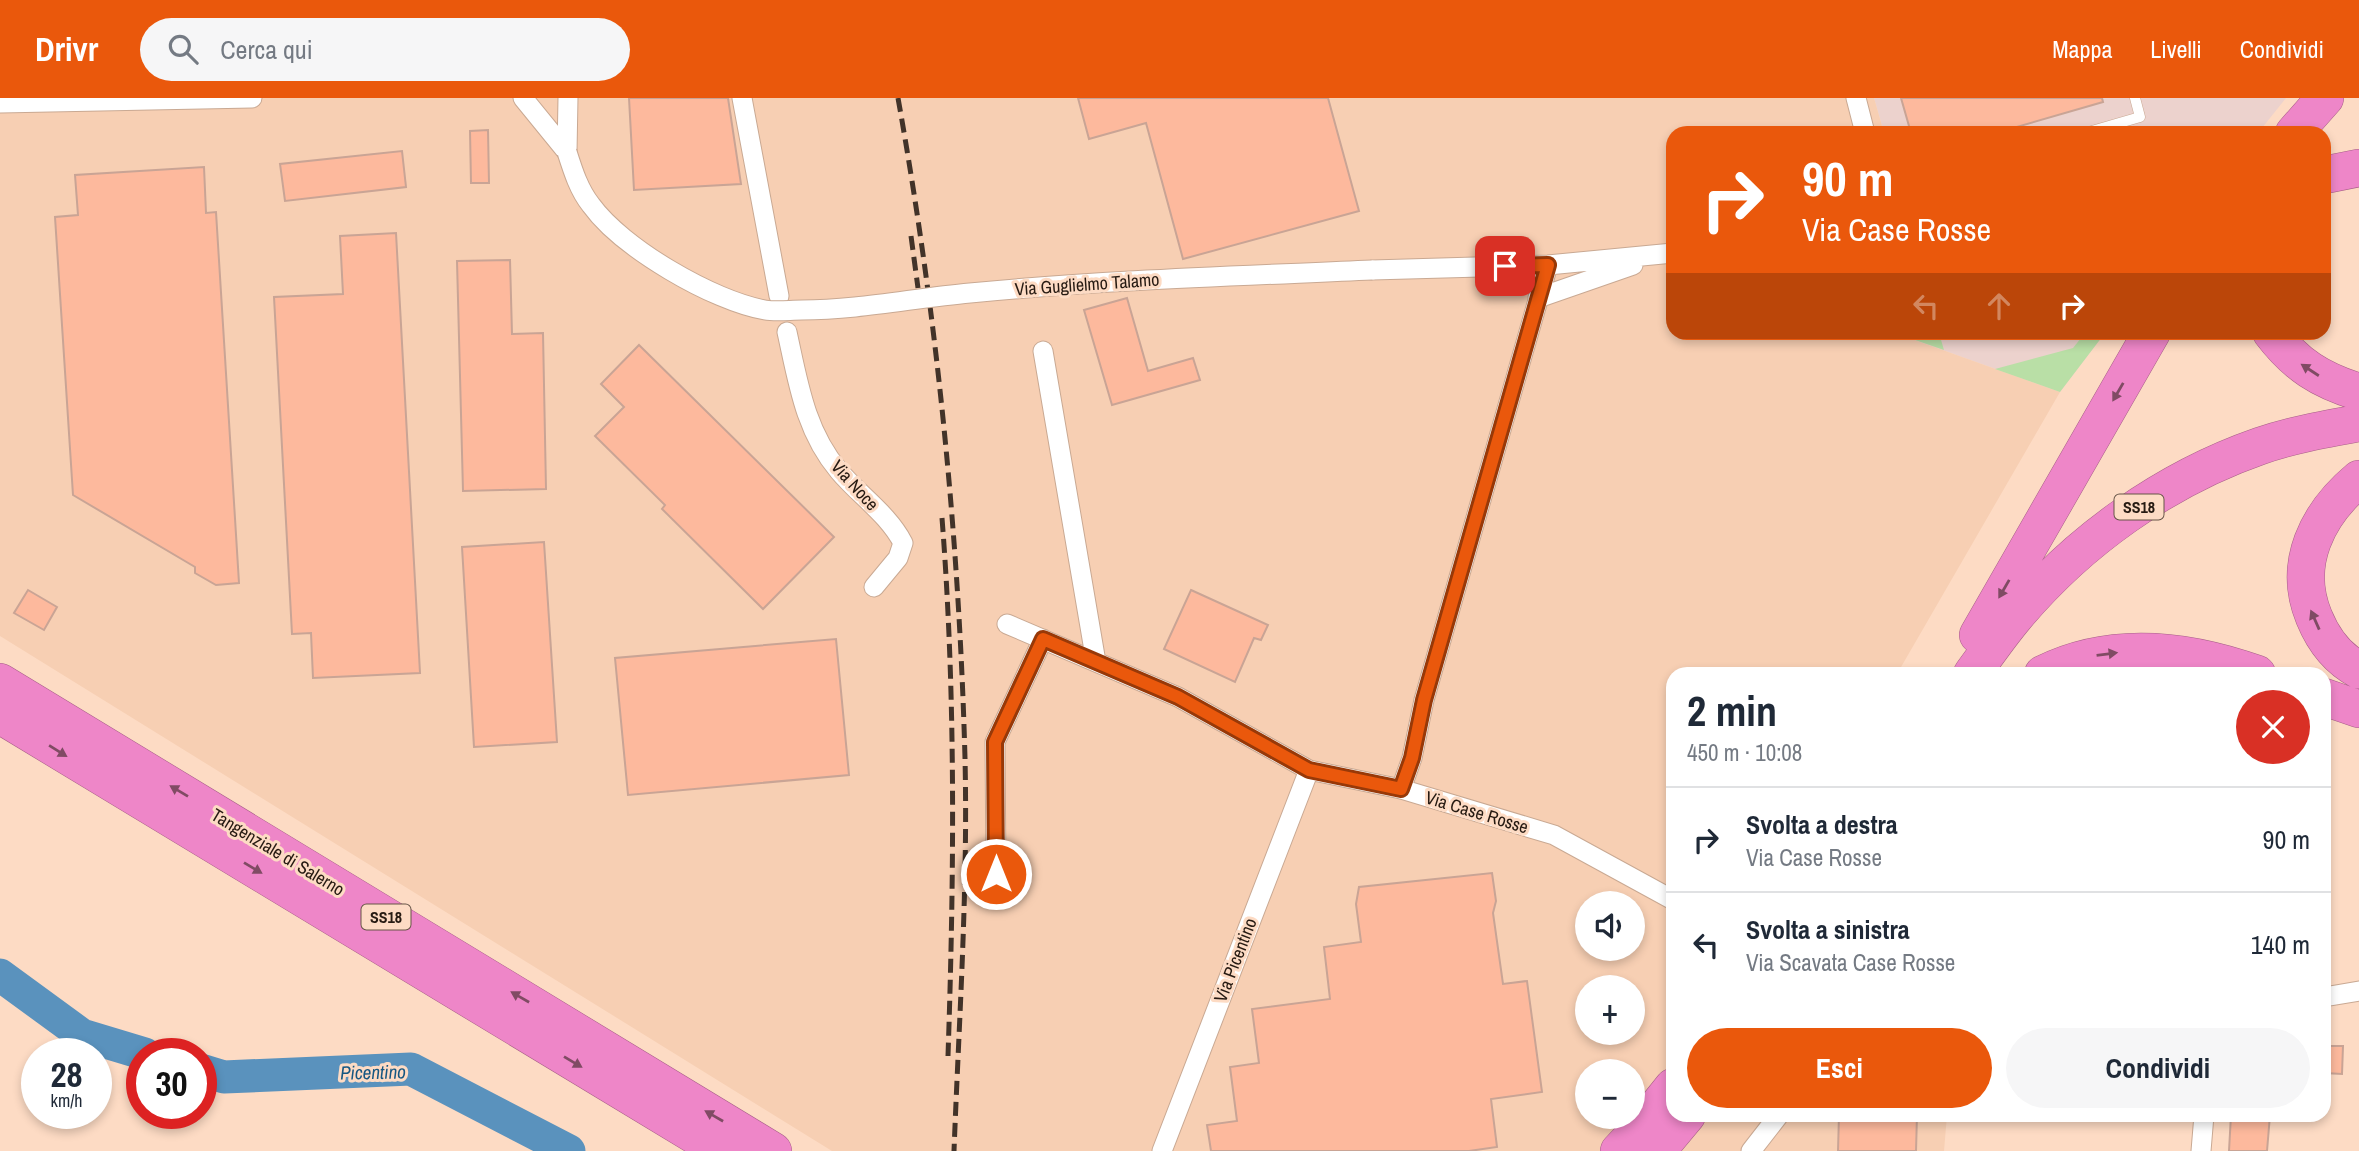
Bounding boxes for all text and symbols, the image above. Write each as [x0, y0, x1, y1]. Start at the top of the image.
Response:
search box [140, 18, 630, 81]
text: Drivr [35, 27, 98, 71]
icon: search [164, 30, 202, 68]
text: Cerca qui [220, 32, 313, 67]
text: Mappa [2052, 33, 2112, 65]
text: Livelli [2150, 33, 2202, 65]
text: Condividi [2240, 33, 2324, 65]
text: 90 m [1802, 145, 1894, 211]
icon: right [1687, 154, 1778, 245]
text: Via Case Rosse [1802, 208, 1991, 251]
pin [1475, 236, 1535, 296]
icon: arrive [1486, 247, 1524, 285]
street label: Via Guglielmo Talamo [1014, 266, 1160, 302]
icon: left [1907, 287, 1945, 325]
icon: ahead [1980, 287, 2018, 325]
icon: right [2053, 287, 2091, 325]
one-way arrow [2300, 363, 2320, 376]
one-way arrow [2112, 382, 2124, 401]
street label: Via Noce [825, 454, 885, 516]
road number: SS18 [2114, 494, 2164, 520]
one-way arrow [1998, 579, 2011, 598]
one-way arrow [2309, 609, 2320, 630]
one-way arrow [2096, 648, 2118, 659]
text: 2 min [1687, 683, 1777, 739]
button: close [2236, 690, 2310, 764]
text: 450 m · 10:08 [1687, 737, 1802, 768]
one-way arrow [48, 744, 68, 757]
street label: Via Case Rosse [1422, 784, 1532, 840]
one-way arrow [169, 785, 188, 797]
street label: Tangenziale di Salerno [207, 802, 349, 902]
text: Svolta a destra [1746, 807, 1898, 842]
icon: right [1687, 821, 1725, 859]
text: 90 m [2263, 822, 2310, 857]
position arrow [959, 837, 1033, 911]
text: Via Case Rosse [1746, 842, 1882, 873]
one-way arrow [243, 862, 262, 875]
map controls [1575, 891, 1645, 1129]
button: sound [1575, 891, 1645, 961]
road number: SS18 [362, 904, 410, 930]
text: Svolta a sinistra [1746, 912, 1910, 947]
street label: Via Picentino [1207, 914, 1263, 1006]
icon: left [1687, 926, 1725, 964]
text: 140 m [2251, 927, 2310, 962]
text: Via Scavata Case Rosse [1746, 947, 1955, 978]
button: + [1575, 975, 1645, 1045]
one-way arrow [511, 991, 530, 1003]
button: Esci [1687, 1028, 1992, 1108]
button: Condividi [2006, 1028, 2310, 1108]
speed limit sign: 30 [126, 1038, 217, 1129]
text: 28 [51, 1051, 82, 1098]
one-way arrow [564, 1056, 583, 1068]
water label: Picentino [340, 1058, 406, 1086]
button: − [1575, 1059, 1645, 1129]
text: km/h [51, 1088, 83, 1113]
one-way arrow [705, 1110, 724, 1122]

